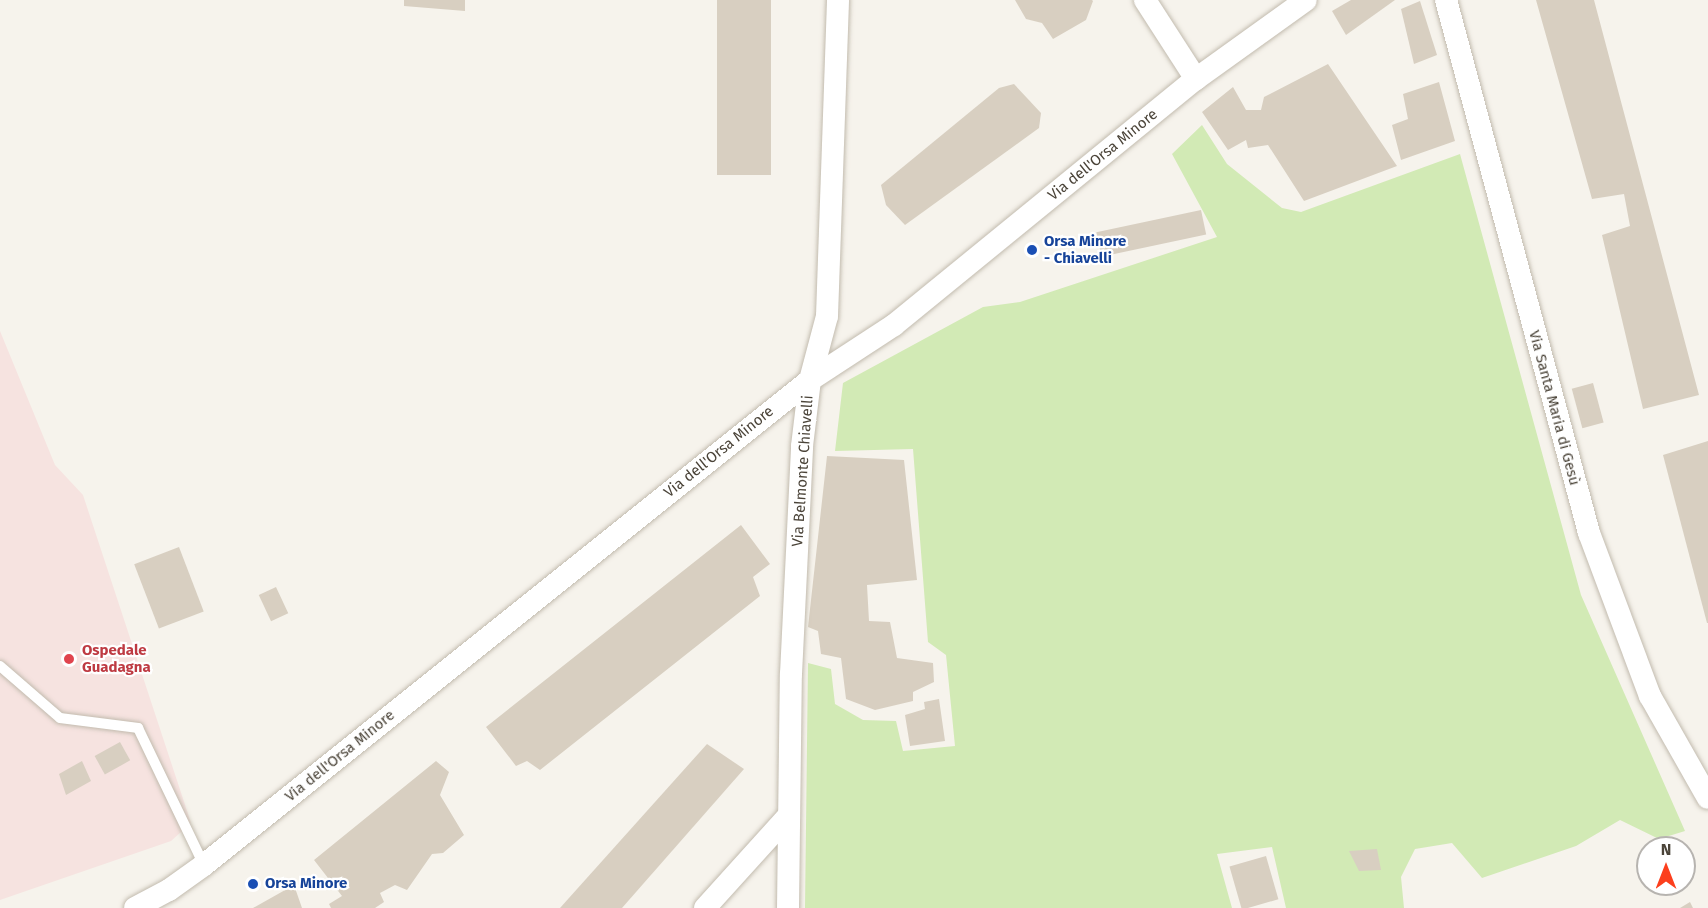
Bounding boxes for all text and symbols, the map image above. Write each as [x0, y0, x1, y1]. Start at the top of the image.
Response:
street label: Via dell'Orsa Minore [1045, 105, 1161, 205]
place label: Orsa Minore - Chiavelli [1044, 232, 1126, 267]
marker: Orsa Minore - Chiavelli [1025, 243, 1039, 257]
street label: Via Santa Maria di Gesù [1525, 328, 1583, 488]
street label: Via Belmonte Chiavelli [789, 395, 817, 547]
street label: Via dell'Orsa Minore [661, 402, 777, 502]
place label: Ospedale Guadagna [82, 641, 151, 676]
marker: Ospedale Guadagna [60, 650, 78, 668]
street label: Via dell'Orsa Minore [282, 706, 398, 806]
north arrow [1636, 836, 1696, 896]
text: N [1661, 840, 1671, 859]
place label: Orsa Minore [265, 875, 347, 893]
marker: Orsa Minore [246, 877, 260, 891]

